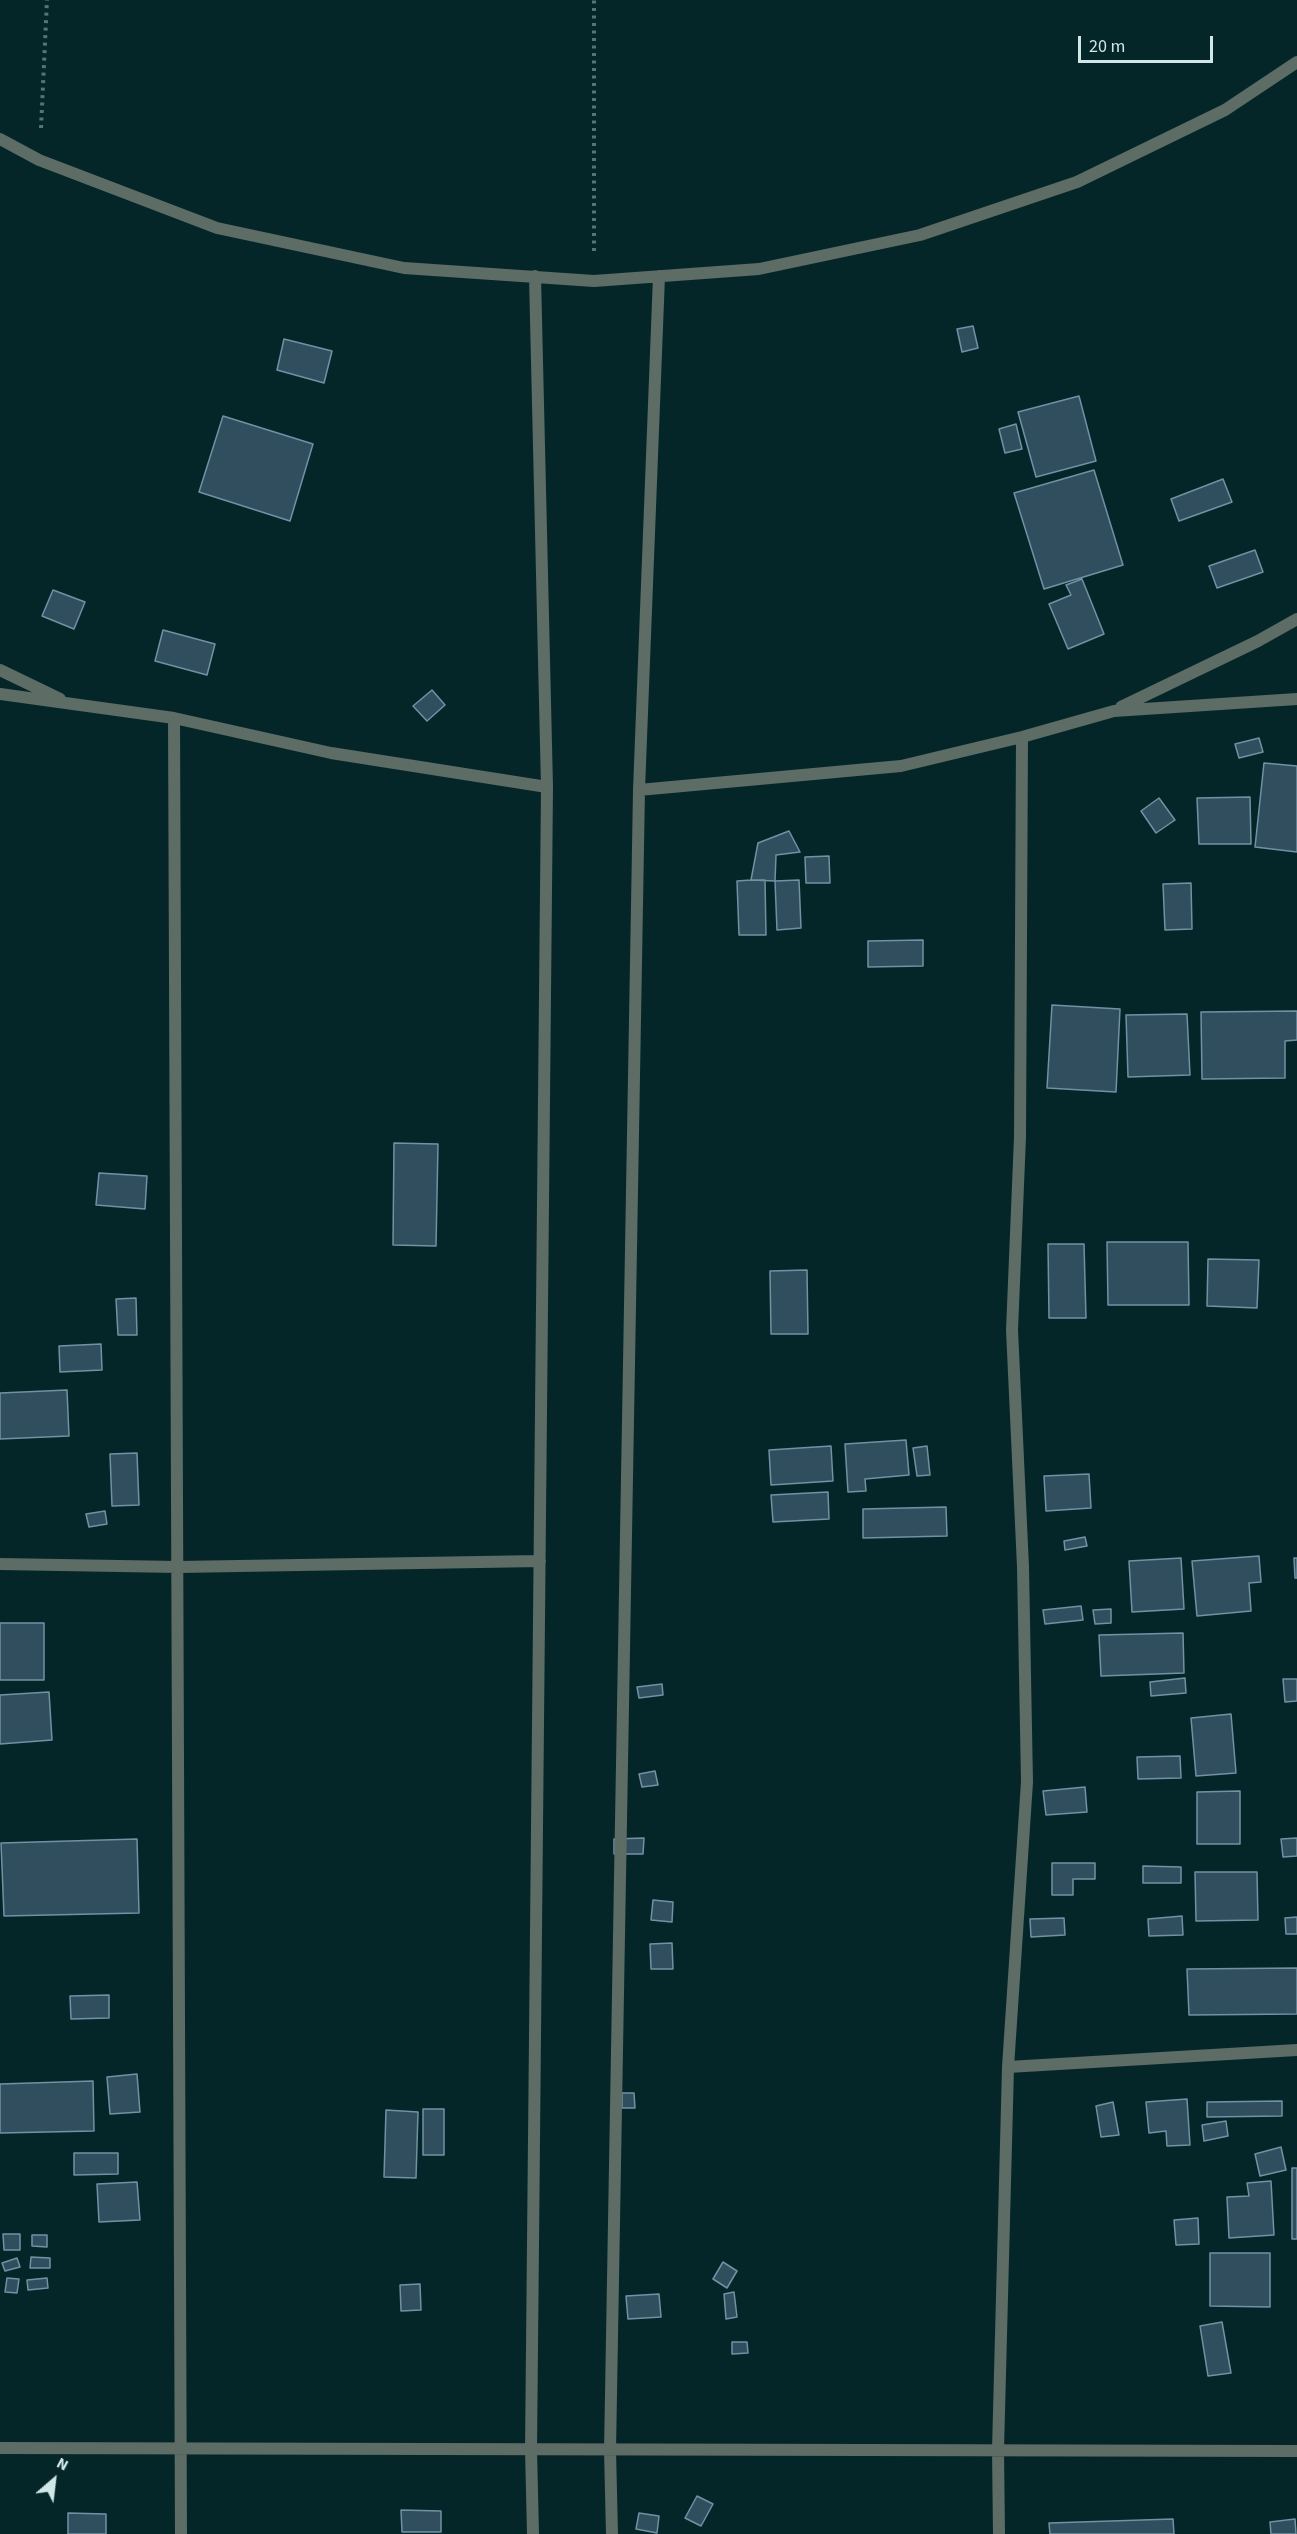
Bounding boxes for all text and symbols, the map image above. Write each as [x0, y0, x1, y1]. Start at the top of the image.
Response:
scale bar [1081, 24, 1216, 62]
text: 20 m [1089, 34, 1125, 59]
north arrow [24, 2450, 84, 2510]
text: N [53, 2452, 72, 2476]

